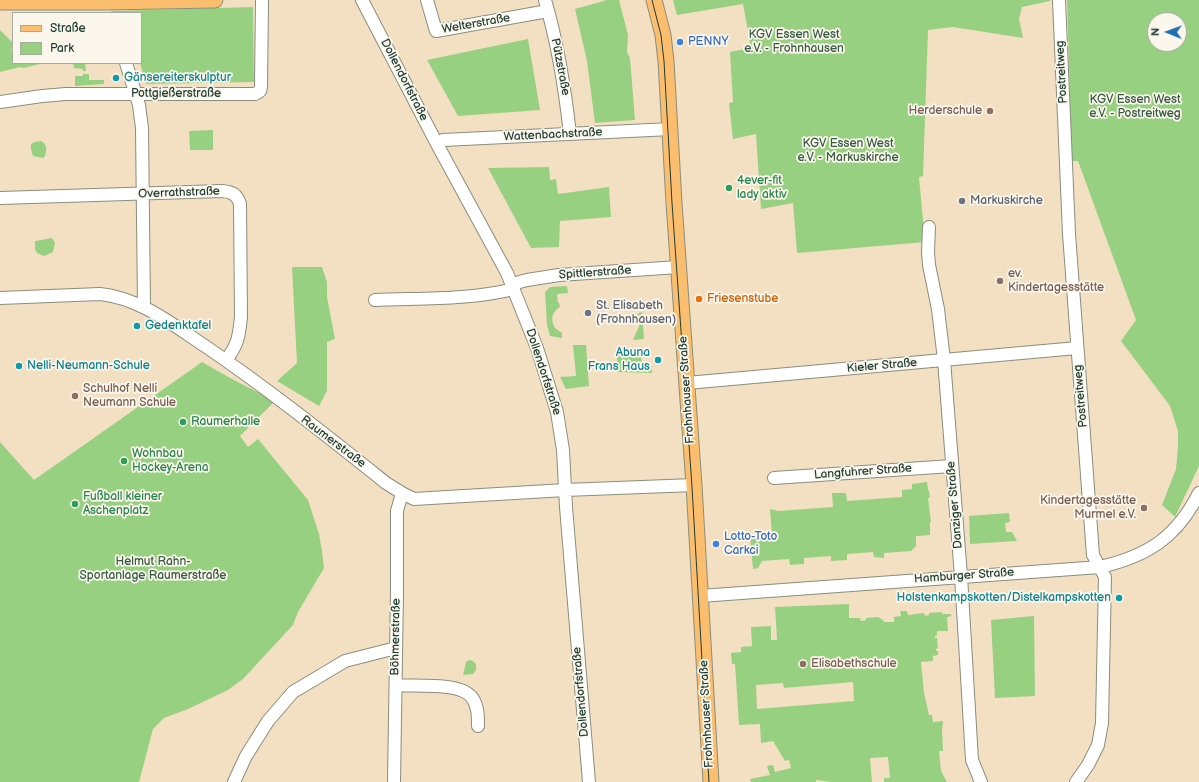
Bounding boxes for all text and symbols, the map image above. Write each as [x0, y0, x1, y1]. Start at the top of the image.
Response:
street label: Welterstraße [441, 11, 511, 37]
legend [12, 12, 142, 64]
north arrow [1147, 12, 1187, 52]
text: Straße [50, 21, 86, 36]
park label: KGV Essen West e.V. - Frohnhausen [744, 28, 844, 56]
text: N [1149, 28, 1162, 36]
place label: PENNY [688, 35, 729, 49]
street label: Dollendorfstraße [377, 37, 431, 123]
street label: Pützstraße [547, 37, 573, 97]
marker: PENNY [675, 37, 685, 47]
street label: Postreitweg [1053, 40, 1071, 104]
text: Park [50, 41, 74, 56]
place label: Gänsereiterskulptur [124, 71, 231, 85]
marker: Gänsereiterskulptur [111, 73, 121, 83]
street label: Pottgießerstraße [131, 87, 221, 101]
park label: KGV Essen West e.V. - Postreitweg [1089, 93, 1181, 121]
place label: Herderschule [908, 104, 982, 118]
marker: Herderschule [985, 106, 995, 116]
street label: Wattenbachstraße [503, 125, 603, 145]
park label: KGV Essen West e.V. - Markuskirche [797, 137, 899, 165]
place label: 4ever-fit lady aktiv [737, 174, 787, 202]
marker: 4ever-fit lady aktiv [724, 183, 734, 193]
street label: Overrathstraße [138, 184, 220, 202]
place label: Markuskirche [970, 194, 1043, 208]
marker: Markuskirche [957, 196, 967, 206]
street label: Spittlerstraße [558, 263, 632, 283]
place label: ev. Kindertagesstätte [1008, 267, 1104, 295]
marker: ev. Kindertagesstätte [995, 276, 1005, 286]
place label: Friesenstube [707, 292, 778, 306]
marker: Friesenstube [694, 294, 704, 304]
place label: St. Elisabeth (Frohnhausen) [596, 299, 676, 327]
marker: St. Elisabeth (Frohnhausen) [583, 308, 593, 318]
place label: Gedenktafel [145, 319, 211, 333]
marker: Gedenktafel [132, 321, 142, 331]
street label: Dollendorfstraße [522, 327, 564, 417]
street label: Frohnhauser Straße [676, 336, 698, 444]
place label: Abuna Frans Haus [588, 346, 650, 374]
marker: Abuna Frans Haus [653, 355, 663, 365]
street label: Kieler Straße [846, 356, 918, 376]
place label: Nelli-Neumann-Schule [27, 359, 150, 373]
marker: Nelli-Neumann-Schule [14, 361, 24, 371]
street label: Postreitweg [1071, 364, 1091, 428]
place label: Schulhof Nelli Neumann Schule [83, 382, 176, 410]
marker: Schulhof Nelli Neumann Schule [70, 391, 80, 401]
street label: Raumerstraße [298, 413, 368, 471]
place label: Raumerhalle [191, 415, 260, 429]
marker: Raumerhalle [178, 417, 188, 427]
place label: Wohnbau Hockey-Arena [132, 447, 208, 475]
marker: Wohnbau Hockey-Arena [119, 456, 129, 466]
street label: Langfuhrer Straße [813, 461, 913, 483]
street label: Danziger Straße [944, 461, 966, 549]
place label: Fußball kleiner Aschenplatz [83, 490, 162, 518]
place label: Kindertagesstätte Murmel e.V. [1040, 494, 1136, 522]
marker: Fußball kleiner Aschenplatz [70, 499, 80, 509]
marker: Kindertagesstätte Murmel e.V. [1139, 503, 1149, 513]
place label: Lotto-Toto Carkci [724, 530, 777, 558]
marker: Lotto-Toto Carkci [711, 539, 721, 549]
park label: Helmut Rahn- Sportanlage Raumerstraße [80, 555, 226, 583]
street label: Hamburger Straße [913, 565, 1015, 587]
place label: Holstenkampskotten/Distelkampskotten [896, 591, 1111, 605]
marker: Holstenkampskotten/Distelkampskotten [1114, 593, 1124, 603]
street label: Böhmerstraße [388, 598, 404, 676]
street label: Dollendorfstraße [570, 646, 592, 738]
place label: Elisabethschule [811, 657, 897, 671]
marker: Elisabethschule [798, 659, 808, 669]
street label: Frohnhauser Straße [697, 660, 717, 768]

